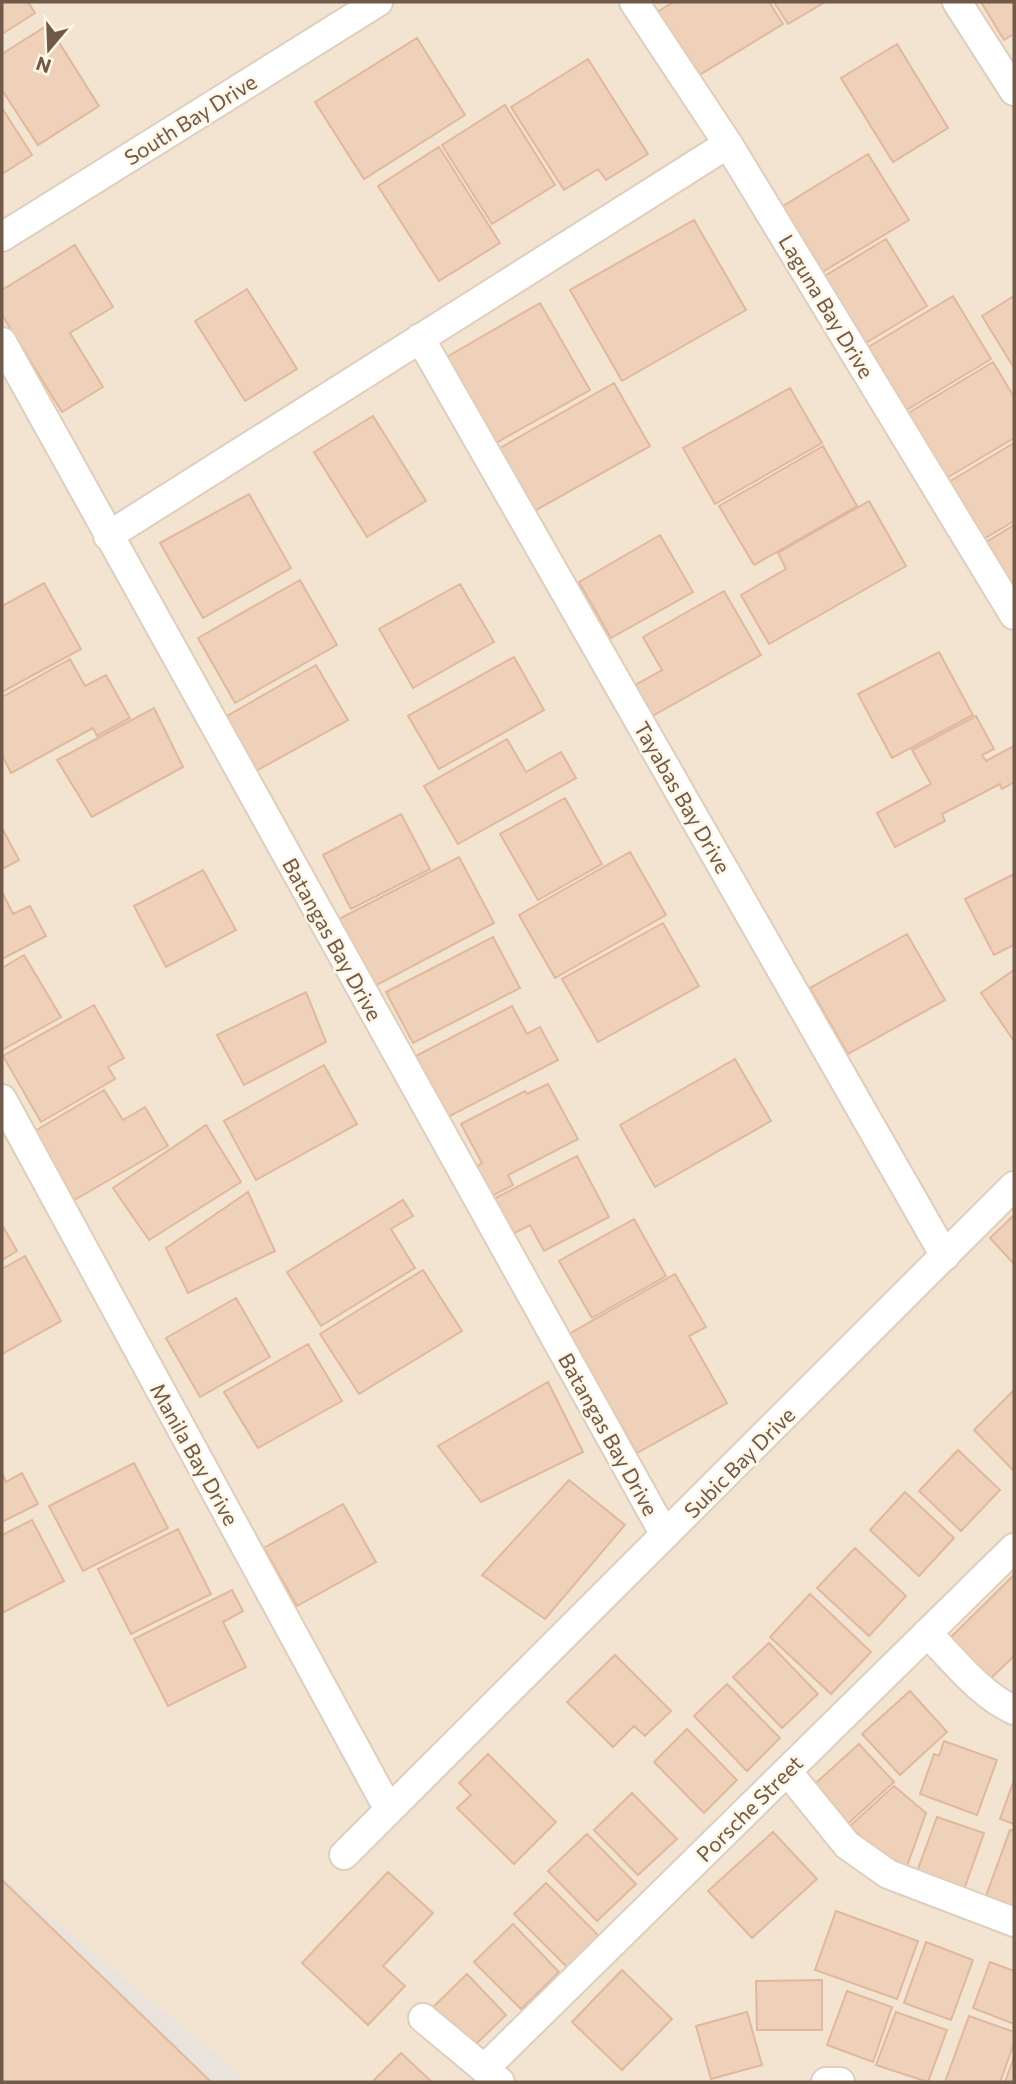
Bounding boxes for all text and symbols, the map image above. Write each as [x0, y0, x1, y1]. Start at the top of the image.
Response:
north arrow [14, 14, 84, 84]
text: N [33, 52, 54, 79]
street label: South Bay Drive [119, 68, 261, 170]
street label: Laguna Bay Drive [774, 230, 880, 382]
street label: Tayabas Bay Drive [629, 717, 737, 877]
street label: Batangas Bay Drive [278, 853, 388, 1025]
street label: Batangas Bay Drive [554, 1348, 664, 1520]
street label: Manila Bay Drive [146, 1379, 244, 1529]
street label: Subic Bay Drive [678, 1401, 800, 1523]
street label: Porsche Street [691, 1750, 807, 1866]

